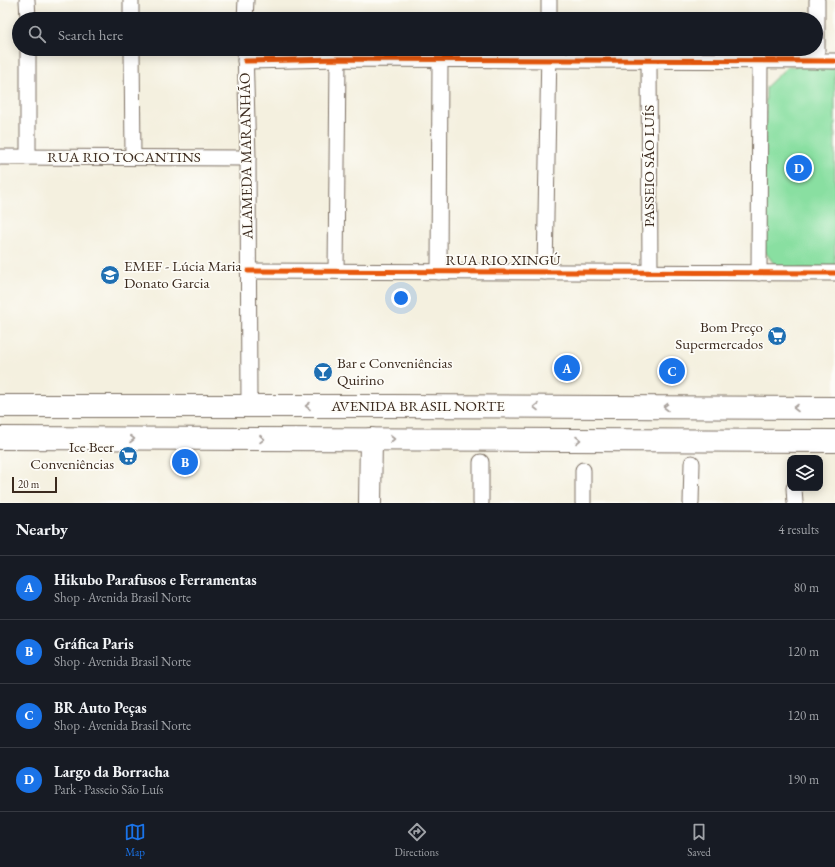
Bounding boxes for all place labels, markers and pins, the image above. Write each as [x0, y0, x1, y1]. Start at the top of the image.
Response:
pin: D [786, 153, 812, 183]
place label: EMEF - Lúcia Maria Donato Garcia [124, 256, 242, 292]
school or university icon: EMEF - Lúcia Maria Donato Garcia [99, 264, 121, 286]
place label: Bom Preço Supermercados [675, 317, 763, 353]
supermarket icon: Bom Preço Supermercados [766, 325, 788, 347]
place label: Bar e Conveniências Quirino [337, 353, 452, 389]
pin: A [554, 353, 580, 383]
pin: C [659, 356, 685, 386]
bar icon: Bar e Conveniências Quirino [312, 361, 334, 383]
place label: Ice Beer Conveniências [30, 437, 114, 473]
supermarket icon: Ice Beer Conveniências [117, 445, 139, 467]
pin: B [172, 447, 198, 477]

